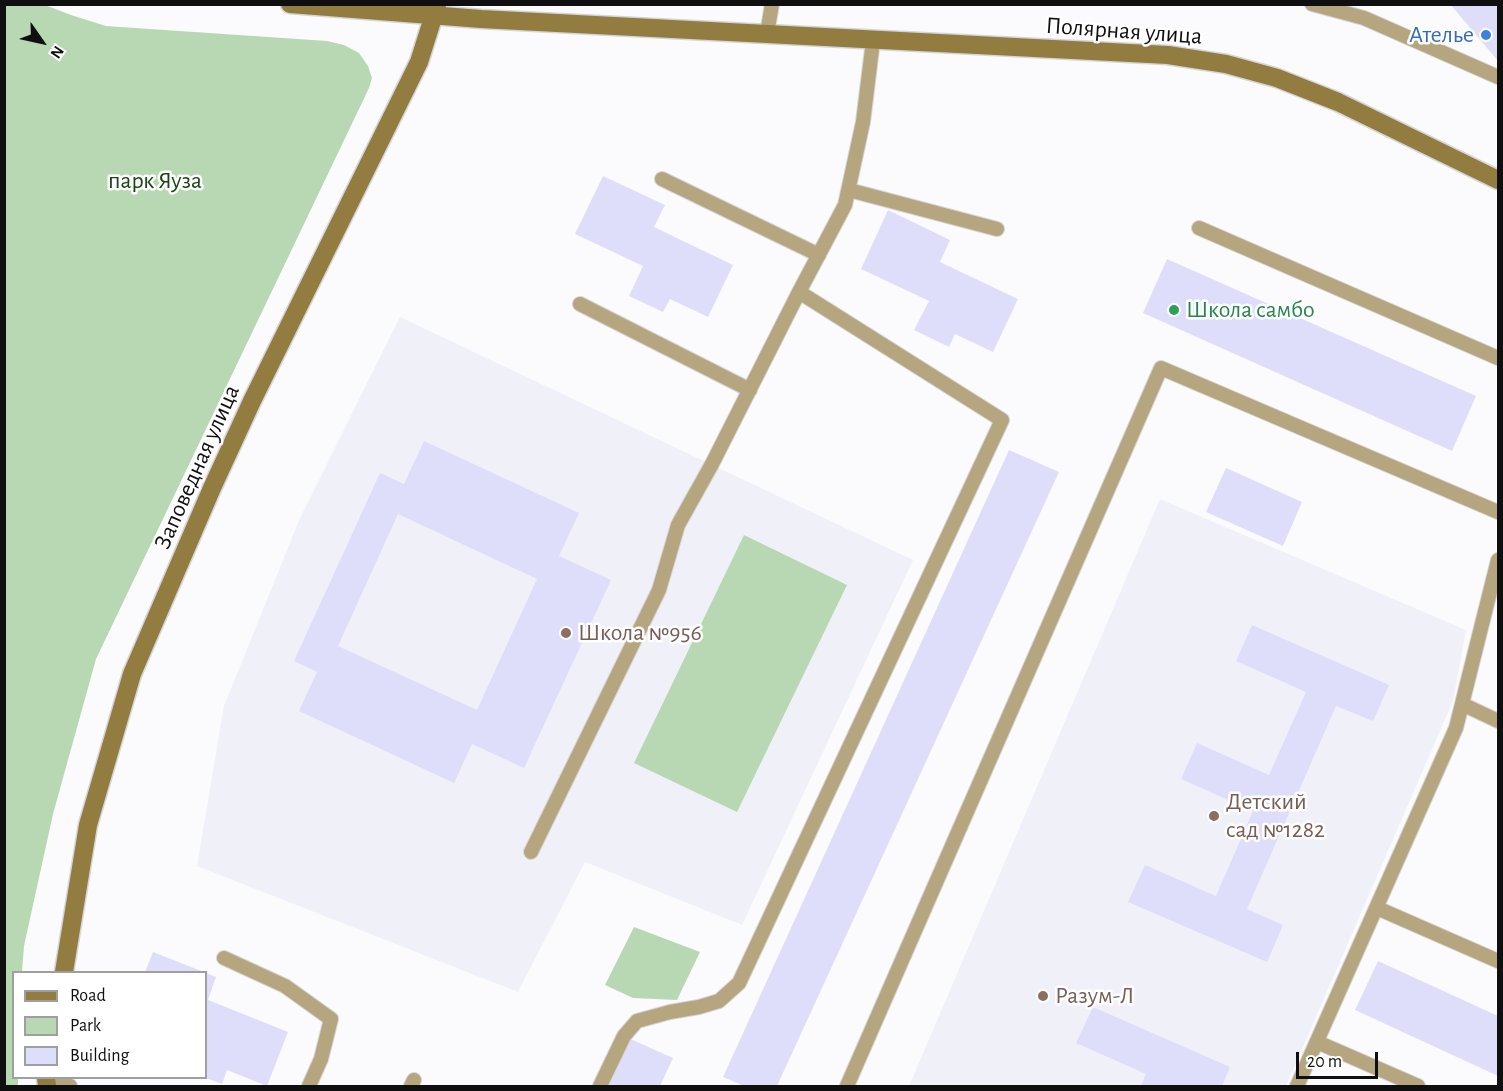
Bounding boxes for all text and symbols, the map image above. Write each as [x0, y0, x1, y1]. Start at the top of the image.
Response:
street label: Полярная улица [1045, 11, 1203, 51]
north arrow [12, 12, 72, 72]
place label: Ателье [1409, 21, 1474, 49]
marker: Ателье [1479, 28, 1493, 42]
text: N [47, 43, 67, 61]
park label: парк Яуза [108, 167, 202, 195]
place label: Школа самбо [1186, 296, 1315, 324]
marker: Школа самбо [1167, 303, 1181, 317]
street label: Заповедная улица [148, 380, 246, 554]
place label: Школа №956 [578, 619, 702, 647]
marker: Школа №956 [559, 626, 573, 640]
place label: Детский сад №1282 [1226, 788, 1325, 844]
marker: Детский сад №1282 [1207, 809, 1221, 823]
legend [12, 971, 207, 1079]
place label: Разум-Л [1055, 982, 1134, 1010]
text: Road [70, 987, 106, 1005]
marker: Разум-Л [1036, 989, 1050, 1003]
text: Park [70, 1017, 101, 1035]
scale bar [1299, 1040, 1382, 1078]
text: Building [70, 1047, 129, 1065]
text: 20 m [1307, 1053, 1342, 1071]

